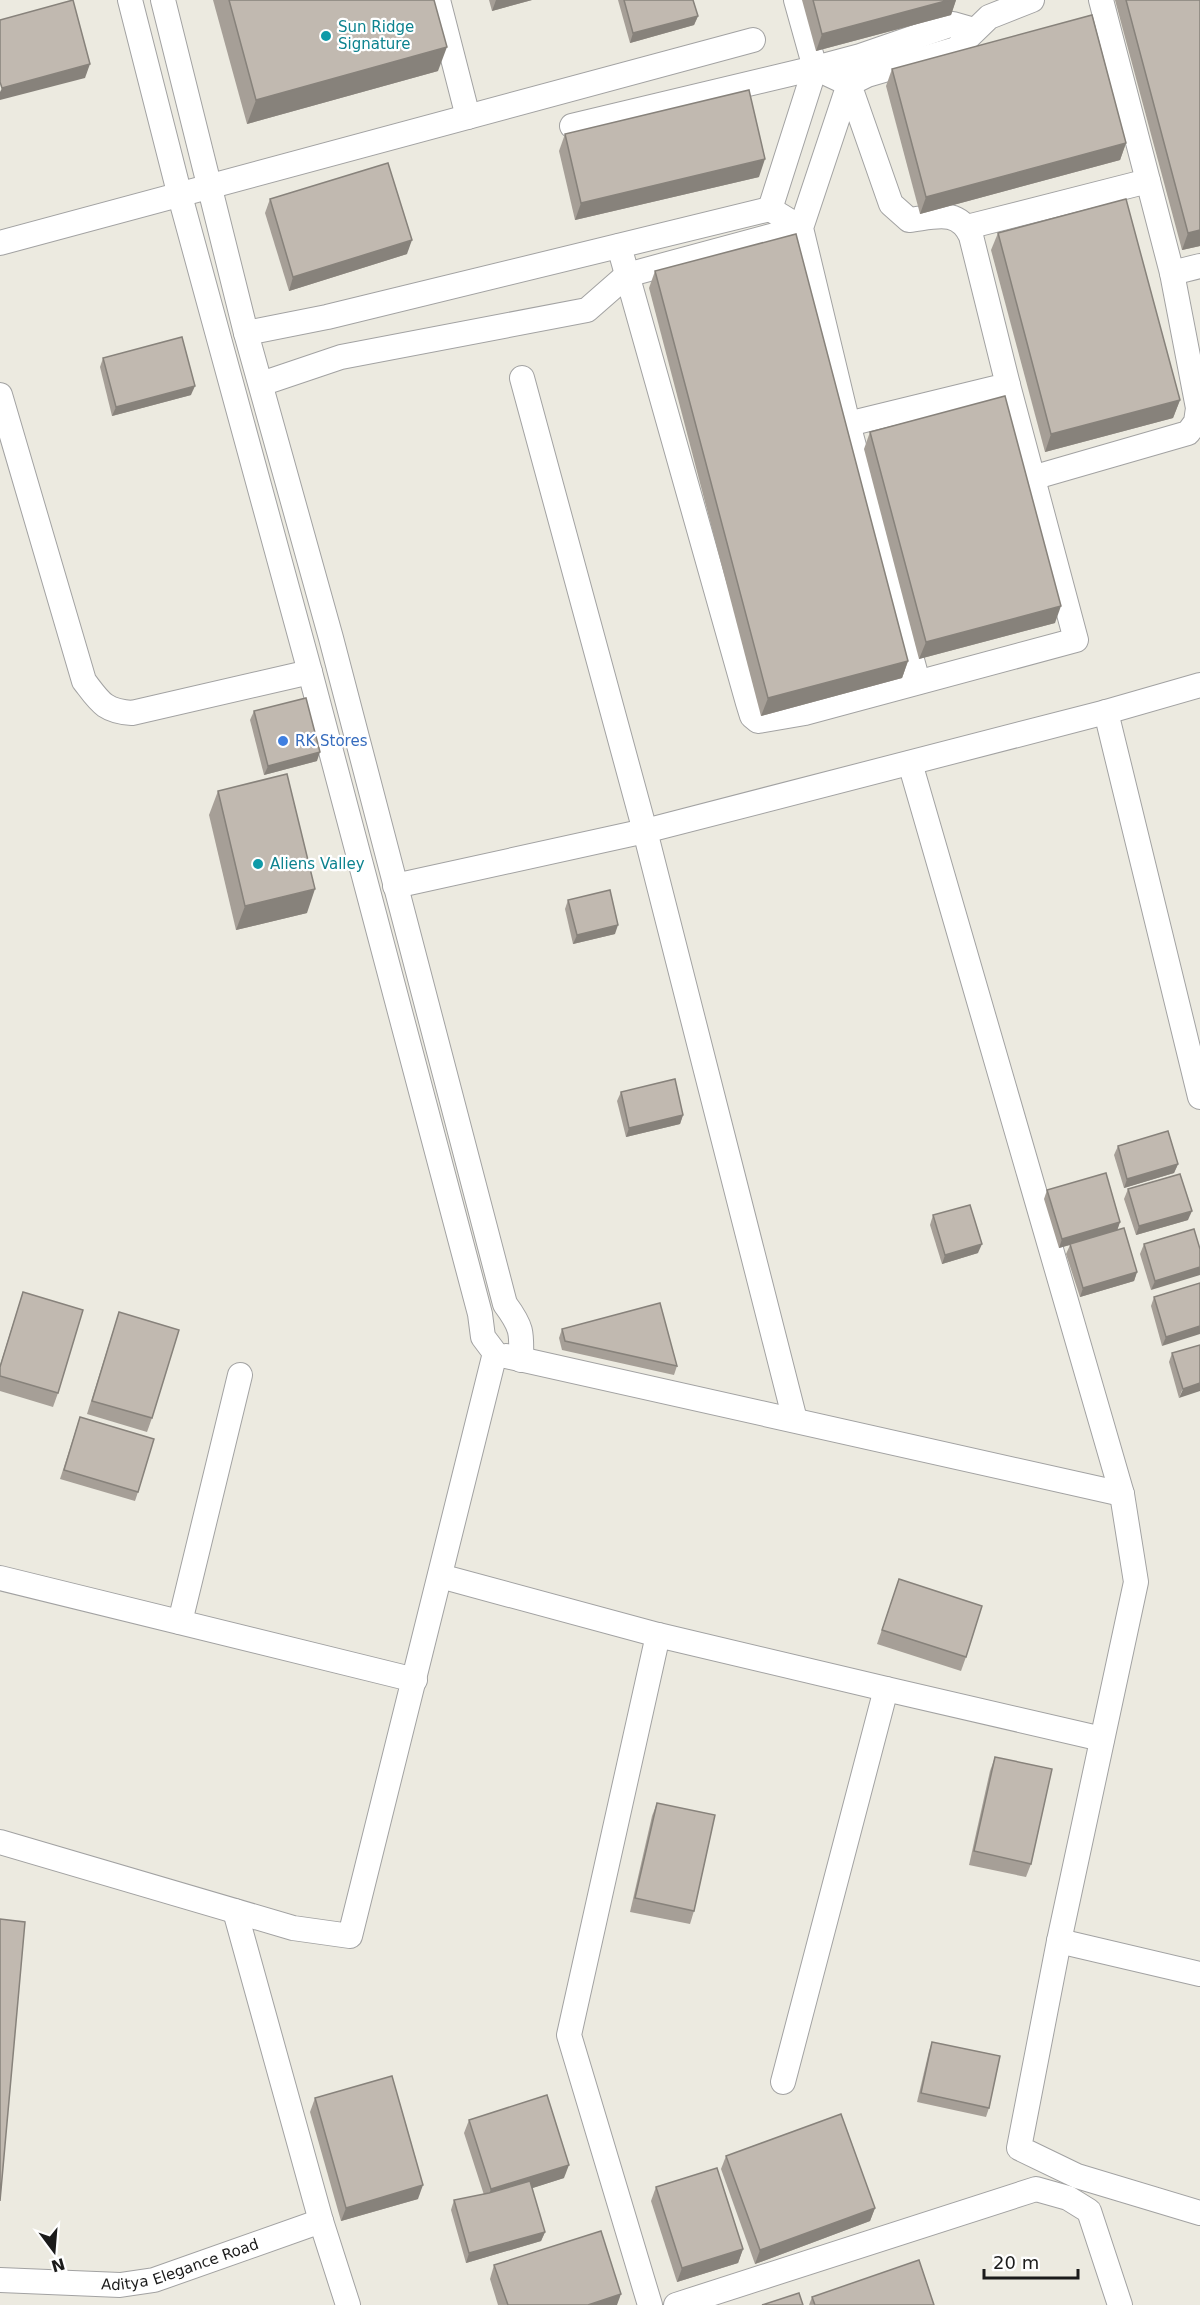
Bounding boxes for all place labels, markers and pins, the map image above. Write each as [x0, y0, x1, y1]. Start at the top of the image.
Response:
place label: Sun Ridge Signature [338, 18, 414, 53]
marker: Sun Ridge Signature [319, 29, 333, 43]
place label: RK Stores [295, 732, 368, 750]
marker: RK Stores [276, 734, 290, 748]
place label: Aliens Valley [270, 855, 365, 873]
marker: Aliens Valley [251, 857, 265, 871]

